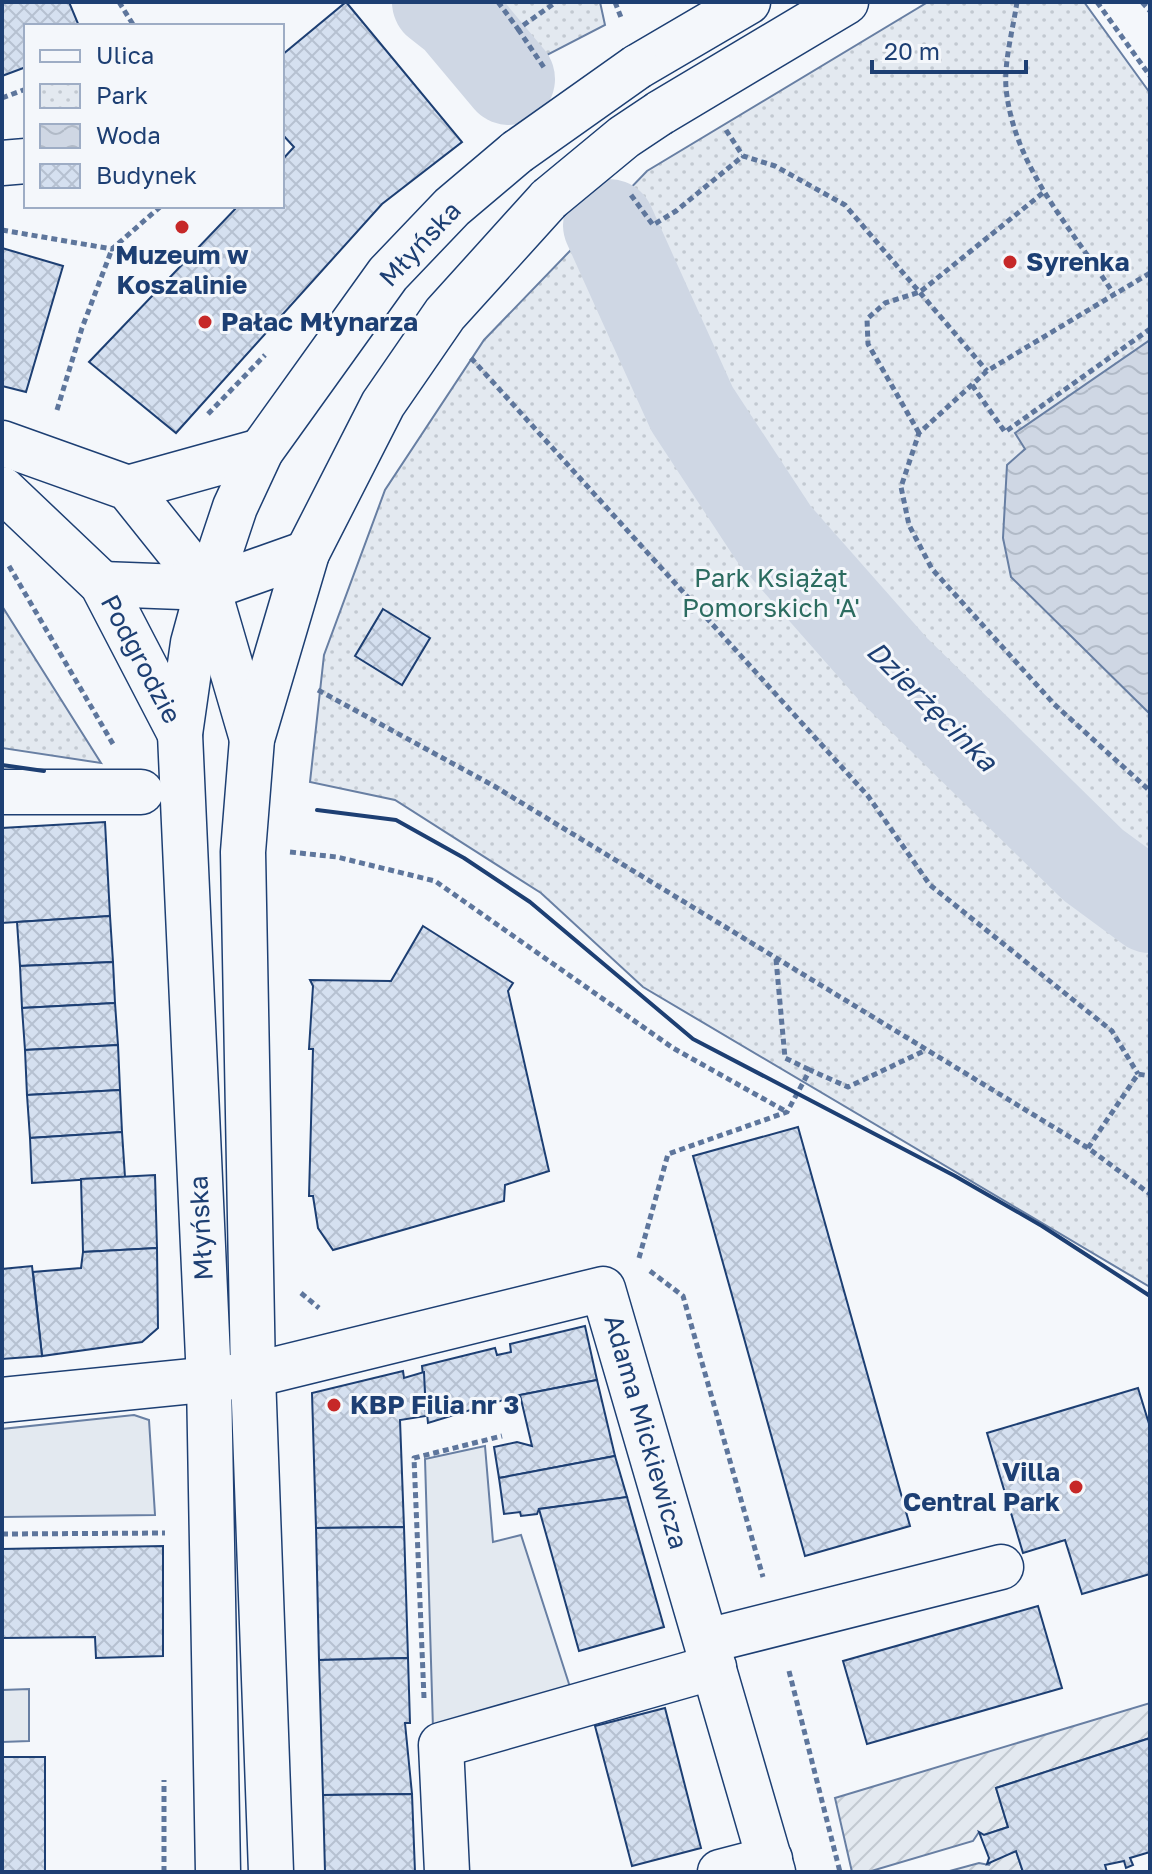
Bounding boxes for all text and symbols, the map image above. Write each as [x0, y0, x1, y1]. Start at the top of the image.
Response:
legend [24, 24, 284, 208]
scale bar [872, 24, 1026, 74]
text: 20 m [884, 36, 940, 65]
text: Ulica [96, 40, 154, 69]
text: Park [96, 80, 148, 109]
text: Woda [96, 120, 161, 149]
text: Budynek [96, 160, 197, 189]
street label: Młyńska [372, 195, 467, 293]
marker: Muzeum w Koszalinie [173, 218, 191, 236]
place label: Muzeum w Koszalinie [115, 239, 249, 300]
place label: Syrenka [1026, 246, 1129, 277]
marker: Syrenka [1001, 253, 1019, 271]
place label: Pałac Młynarza [221, 306, 418, 337]
marker: Pałac Młynarza [196, 313, 214, 331]
park label: Park Książąt Pomorskich 'A' [682, 562, 860, 623]
street label: Podgrodzie [95, 589, 188, 728]
water label: Dzierżęcinka [861, 634, 1005, 778]
street label: Młyńska [182, 1175, 219, 1281]
street label: Adama Mickiewicza [598, 1311, 695, 1553]
place label: KBP Filia nr 3 [350, 1389, 519, 1420]
marker: KBP Filia nr 3 [325, 1396, 343, 1414]
place label: Villa Central Park [903, 1456, 1060, 1517]
marker: Villa Central Park [1067, 1478, 1085, 1496]

